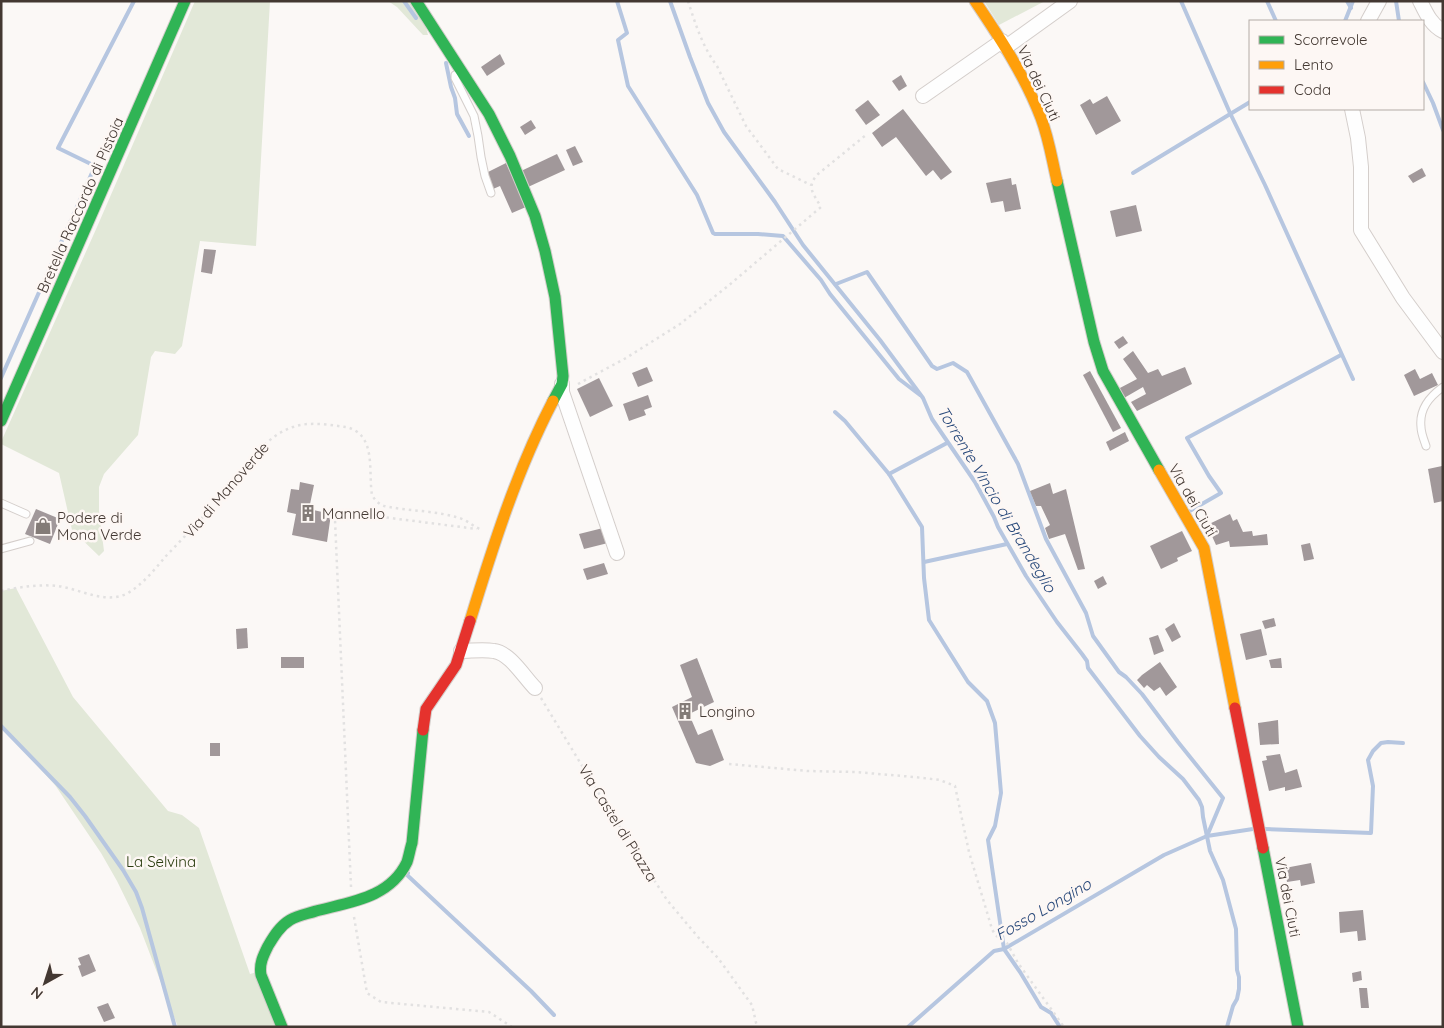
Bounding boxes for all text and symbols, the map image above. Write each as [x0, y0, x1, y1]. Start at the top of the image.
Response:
legend [1249, 20, 1424, 110]
text: Scorrevole [1294, 30, 1368, 49]
street label: Via dei Ciuti [1013, 42, 1065, 124]
text: Lento [1294, 55, 1333, 74]
text: Coda [1294, 80, 1331, 99]
street label: Bretella Raccordo di Pistoia [33, 114, 127, 296]
water label: Torrente Vincio di Brandeglio [933, 402, 1061, 597]
street label: Via di Manoverde [179, 438, 273, 542]
street label: Via dei Ciuti [1165, 460, 1221, 540]
building icon: Mannello [298, 503, 318, 523]
place label: Mannello [322, 504, 385, 523]
place label: Podere di Mona Verde [57, 508, 141, 544]
shop icon: Podere di Mona Verde [33, 516, 53, 536]
building icon: Longino [675, 701, 695, 721]
place label: Longino [699, 702, 755, 721]
street label: Via Castel di Piazza [574, 761, 662, 885]
park label: La Selvina [126, 852, 196, 871]
street label: Via dei Ciuti [1271, 855, 1305, 939]
water label: Fosso Longino [992, 873, 1096, 944]
north arrow [20, 958, 70, 1008]
text: N [27, 983, 46, 1003]

